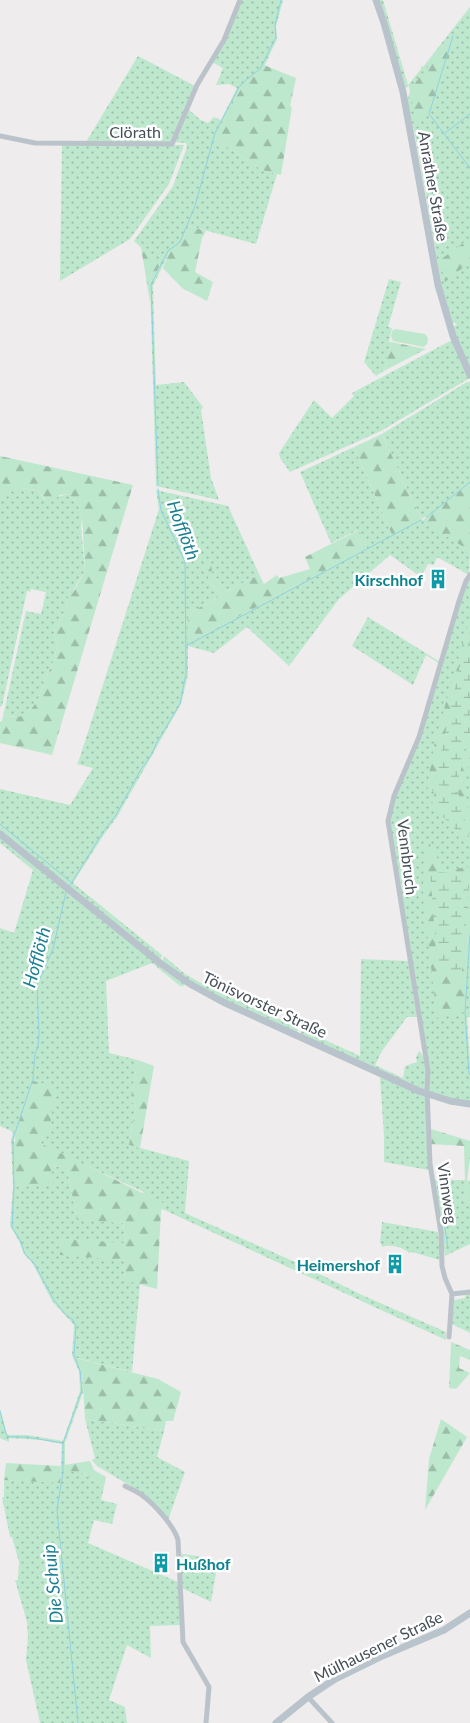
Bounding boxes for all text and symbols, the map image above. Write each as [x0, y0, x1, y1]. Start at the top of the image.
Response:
street label: Clörath [109, 122, 161, 141]
street label: Anrather Straße [415, 129, 453, 243]
water label: Hofflöth [163, 497, 205, 563]
building icon: Kirschhof [427, 568, 449, 590]
place label: Kirschhof [355, 570, 423, 589]
street label: Vennbruch [394, 818, 422, 896]
water label: Hofflöth [17, 924, 55, 990]
street label: Tönisvorster Straße [200, 967, 330, 1041]
street label: Vinnweg [434, 1161, 462, 1225]
building icon: Heimershof [384, 1253, 406, 1275]
place label: Heimershof [297, 1255, 380, 1274]
water label: Die Schuip [37, 1543, 67, 1625]
building icon: Hußhof [150, 1552, 172, 1574]
place label: Hußhof [176, 1554, 231, 1573]
street label: Mülhausener Straße [310, 1607, 446, 1685]

